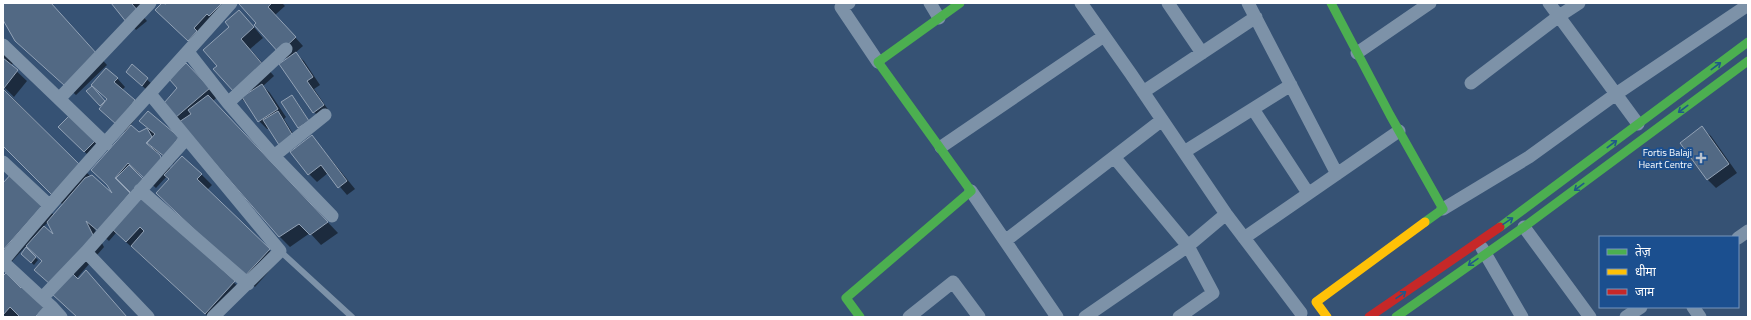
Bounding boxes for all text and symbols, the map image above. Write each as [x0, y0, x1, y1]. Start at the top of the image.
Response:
one-way arrow [1711, 62, 1722, 70]
one-way arrow [1678, 105, 1689, 113]
one-way arrow [1607, 140, 1618, 148]
place label: Fortis Balaji Heart Centre [1638, 145, 1692, 172]
marker: Fortis Balaji Heart Centre [1695, 152, 1707, 164]
one-way arrow [1573, 182, 1584, 191]
one-way arrow [1502, 217, 1513, 225]
legend [1599, 236, 1739, 308]
text: तेज़ [1635, 242, 1652, 261]
one-way arrow [1468, 258, 1479, 266]
text: धीमा [1635, 262, 1657, 281]
text: जाम [1635, 282, 1655, 301]
one-way arrow [1395, 291, 1406, 299]

